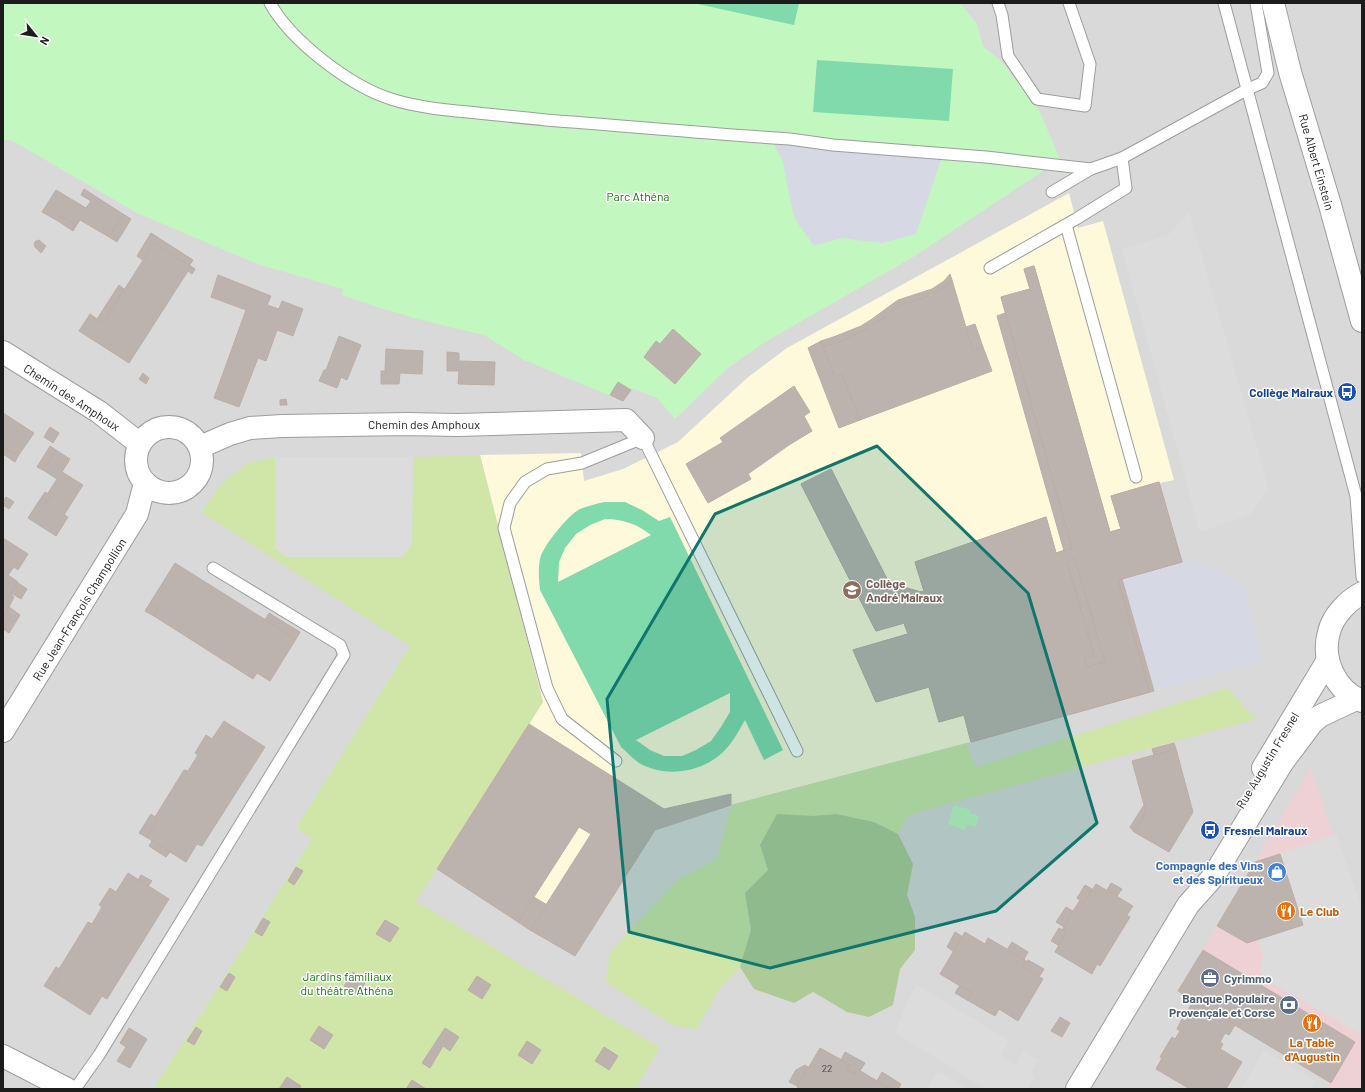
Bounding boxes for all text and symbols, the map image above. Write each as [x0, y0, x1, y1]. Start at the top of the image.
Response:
north arrow [16, 16, 56, 56]
text: N [38, 35, 53, 48]
street label: Rue Albert Einstein [1297, 112, 1337, 212]
park label: Parc Athéna [606, 189, 670, 203]
street label: Chemin des Amphoux [21, 361, 123, 433]
bus stop icon: Collège Malraux [1336, 381, 1358, 403]
place label: Collège Malraux [1249, 385, 1334, 399]
street label: Chemin des Amphoux [368, 417, 480, 431]
street label: Rue Jean-François Champollion [29, 535, 129, 683]
place label: Collège André Malraux [866, 576, 943, 604]
school or university icon: Collège André Malraux [841, 579, 863, 601]
street label: Rue Augustin Fresnel [1233, 709, 1301, 811]
bus stop icon: Fresnel Malraux [1199, 819, 1221, 841]
place label: Fresnel Malraux [1224, 823, 1308, 837]
place label: Compagnie des Vins et des Spiritueux [1156, 858, 1264, 886]
shop icon: Compagnie des Vins et des Spiritueux [1266, 861, 1288, 883]
restaurant icon: Le Club [1275, 900, 1297, 922]
place label: Le Club [1300, 904, 1340, 918]
office icon: Cyrimmo [1199, 967, 1221, 989]
park label: Jardins familiaux du théâtre Athéna [301, 969, 393, 997]
place label: Cyrimmo [1224, 971, 1272, 985]
place label: Banque Populaire Provençale et Corse [1169, 991, 1275, 1019]
bank icon: Banque Populaire Provençale et Corse [1278, 994, 1300, 1016]
restaurant icon: La Table d'Augustin [1301, 1012, 1323, 1034]
place label: La Table d'Augustin [1284, 1035, 1340, 1063]
house number: 22 [822, 1062, 832, 1074]

